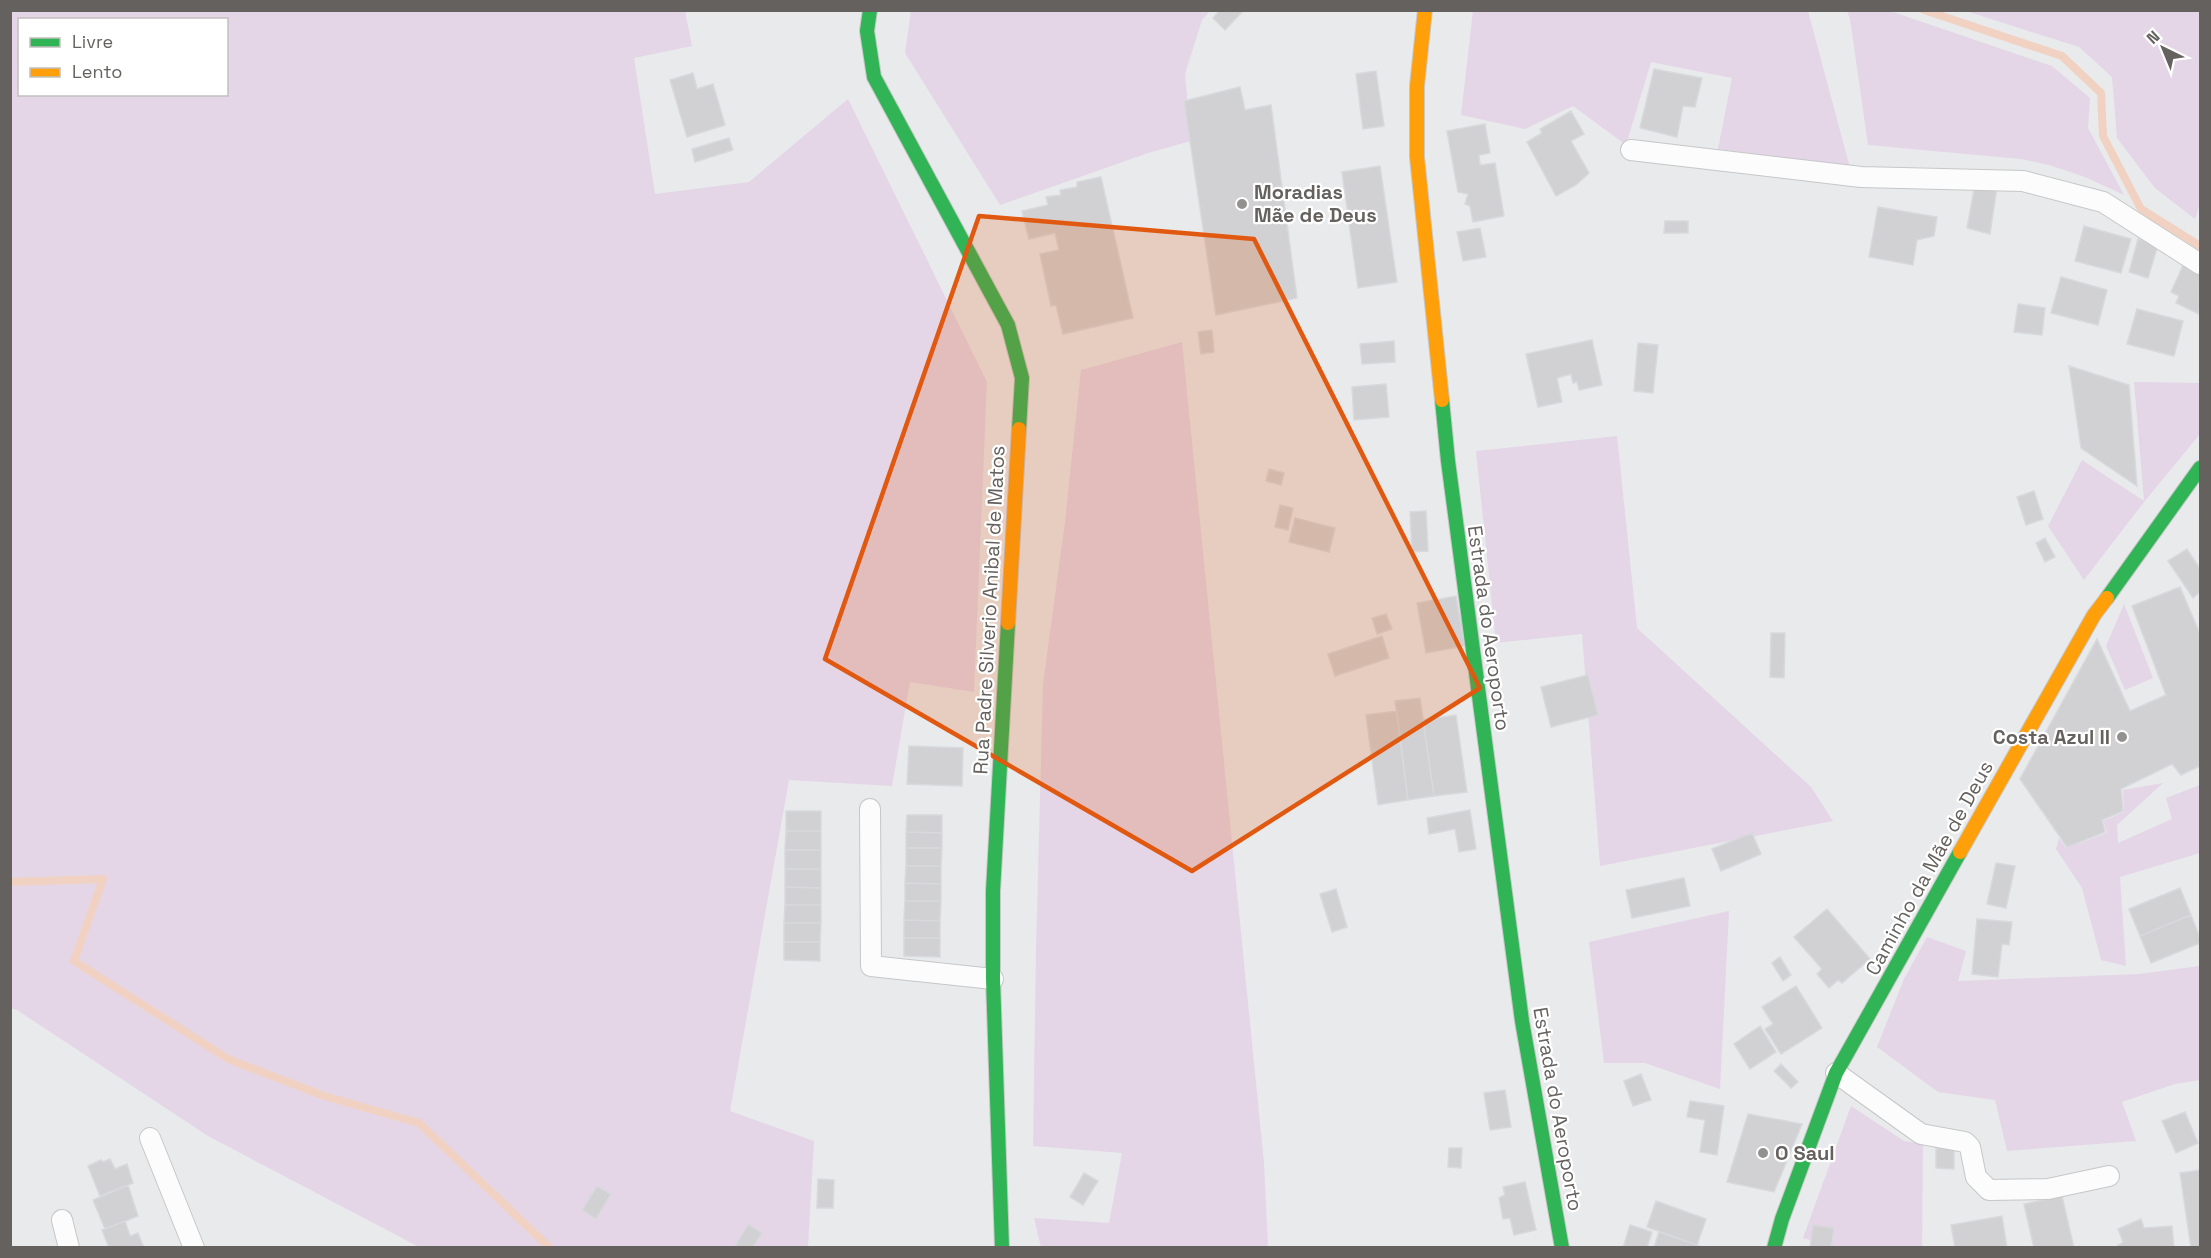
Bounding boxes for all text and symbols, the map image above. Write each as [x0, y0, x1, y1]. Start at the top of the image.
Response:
legend [18, 18, 228, 96]
north arrow [2133, 18, 2193, 78]
text: N [2142, 26, 2164, 49]
text: Livre [72, 30, 113, 53]
text: Lento [72, 60, 122, 83]
place label: Moradias Mãe de Deus [1254, 179, 1377, 228]
marker: Moradias Mãe de Deus [1235, 197, 1249, 211]
street label: Rua Padre Silverio Anibal de Matos [967, 445, 1011, 775]
street label: Estrada do Aeroporto [1462, 524, 1516, 732]
place label: Costa Azul II [1993, 724, 2110, 750]
marker: Costa Azul II [2115, 730, 2129, 744]
street label: Caminho da Mãe de Deus [1859, 756, 1999, 980]
street label: Estrada do Aeroporto [1527, 1005, 1589, 1213]
place label: O Saul [1775, 1140, 1835, 1166]
marker: O Saul [1756, 1146, 1770, 1160]

